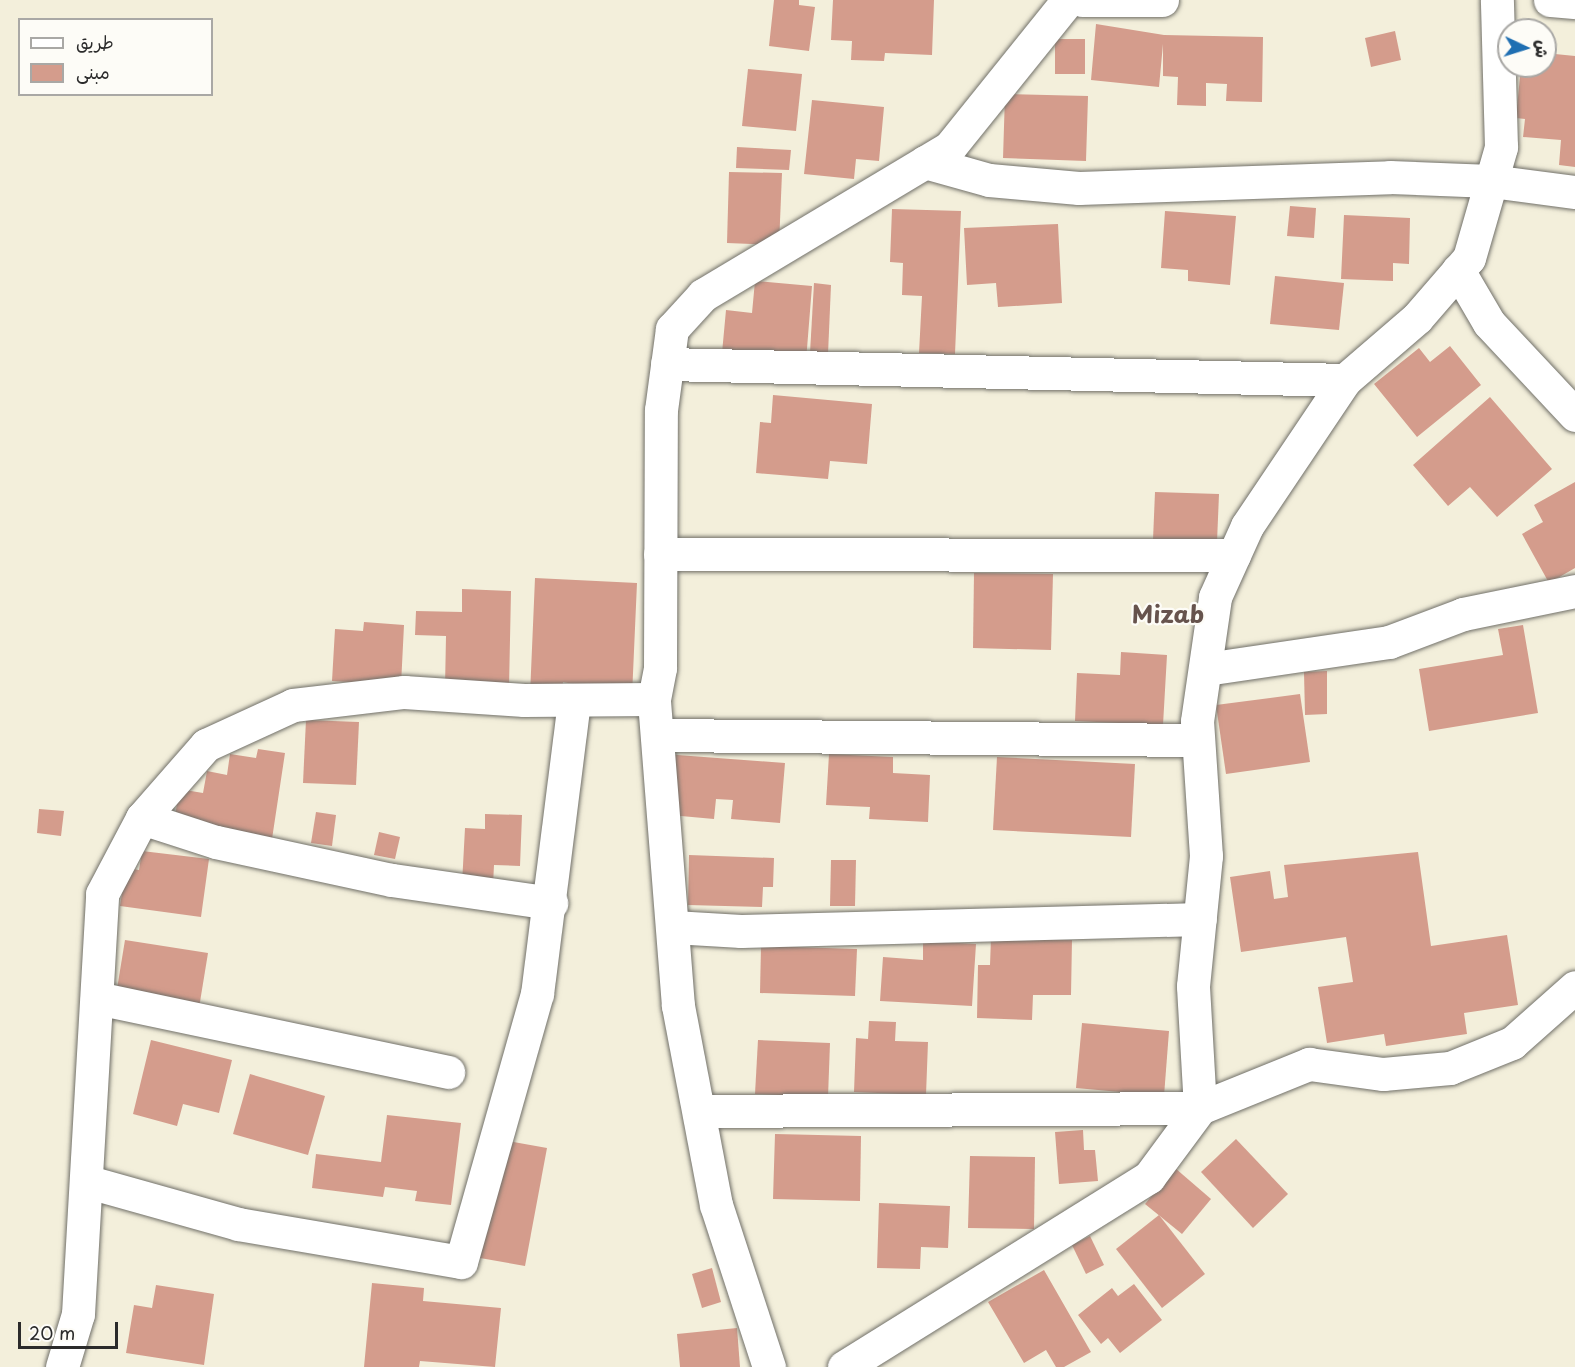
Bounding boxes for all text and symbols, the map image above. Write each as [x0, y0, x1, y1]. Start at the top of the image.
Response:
legend [18, 18, 213, 96]
north arrow [1497, 18, 1557, 78]
text: طريق [76, 28, 114, 55]
text: ش [1530, 39, 1556, 59]
text: مبنى [76, 58, 110, 85]
district label: Mizab [1132, 600, 1204, 628]
scale bar [21, 1310, 122, 1348]
text: 20 m [29, 1319, 75, 1346]

